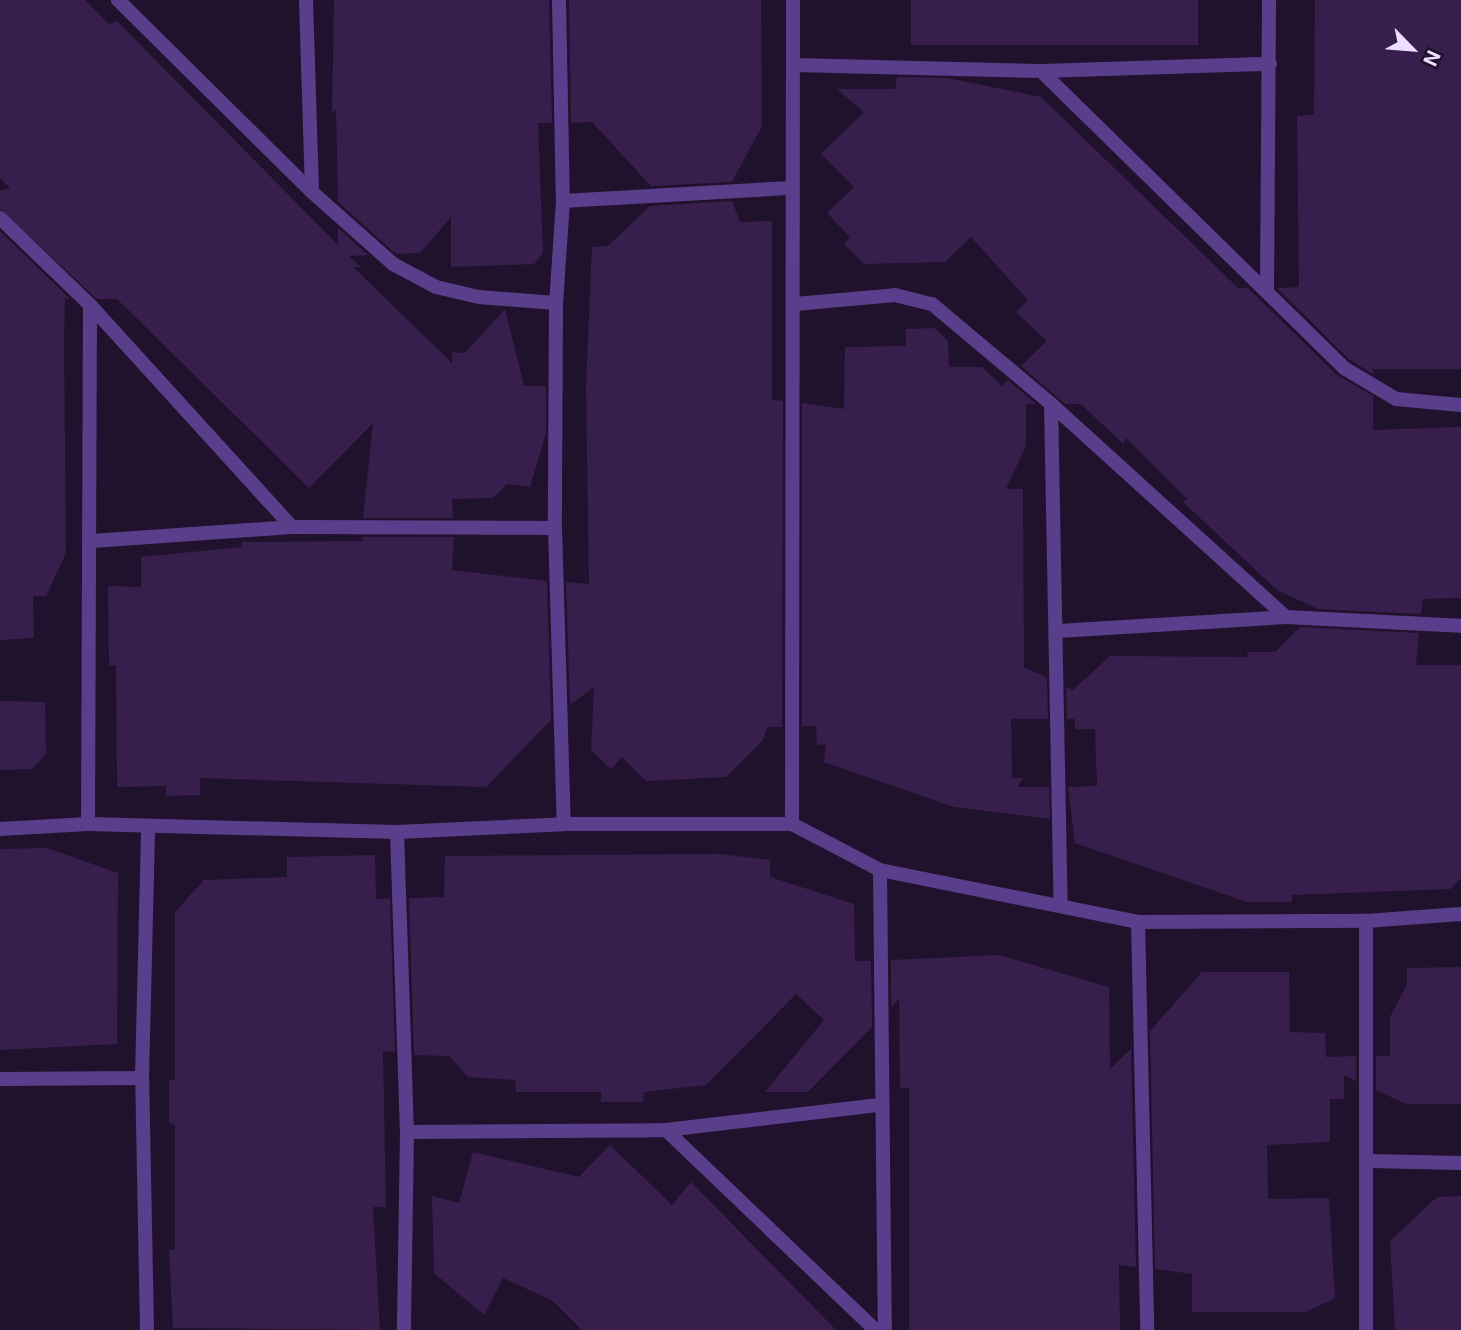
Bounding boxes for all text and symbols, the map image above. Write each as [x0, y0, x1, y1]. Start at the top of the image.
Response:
north arrow [1377, 14, 1447, 84]
text: N [1418, 47, 1445, 70]

